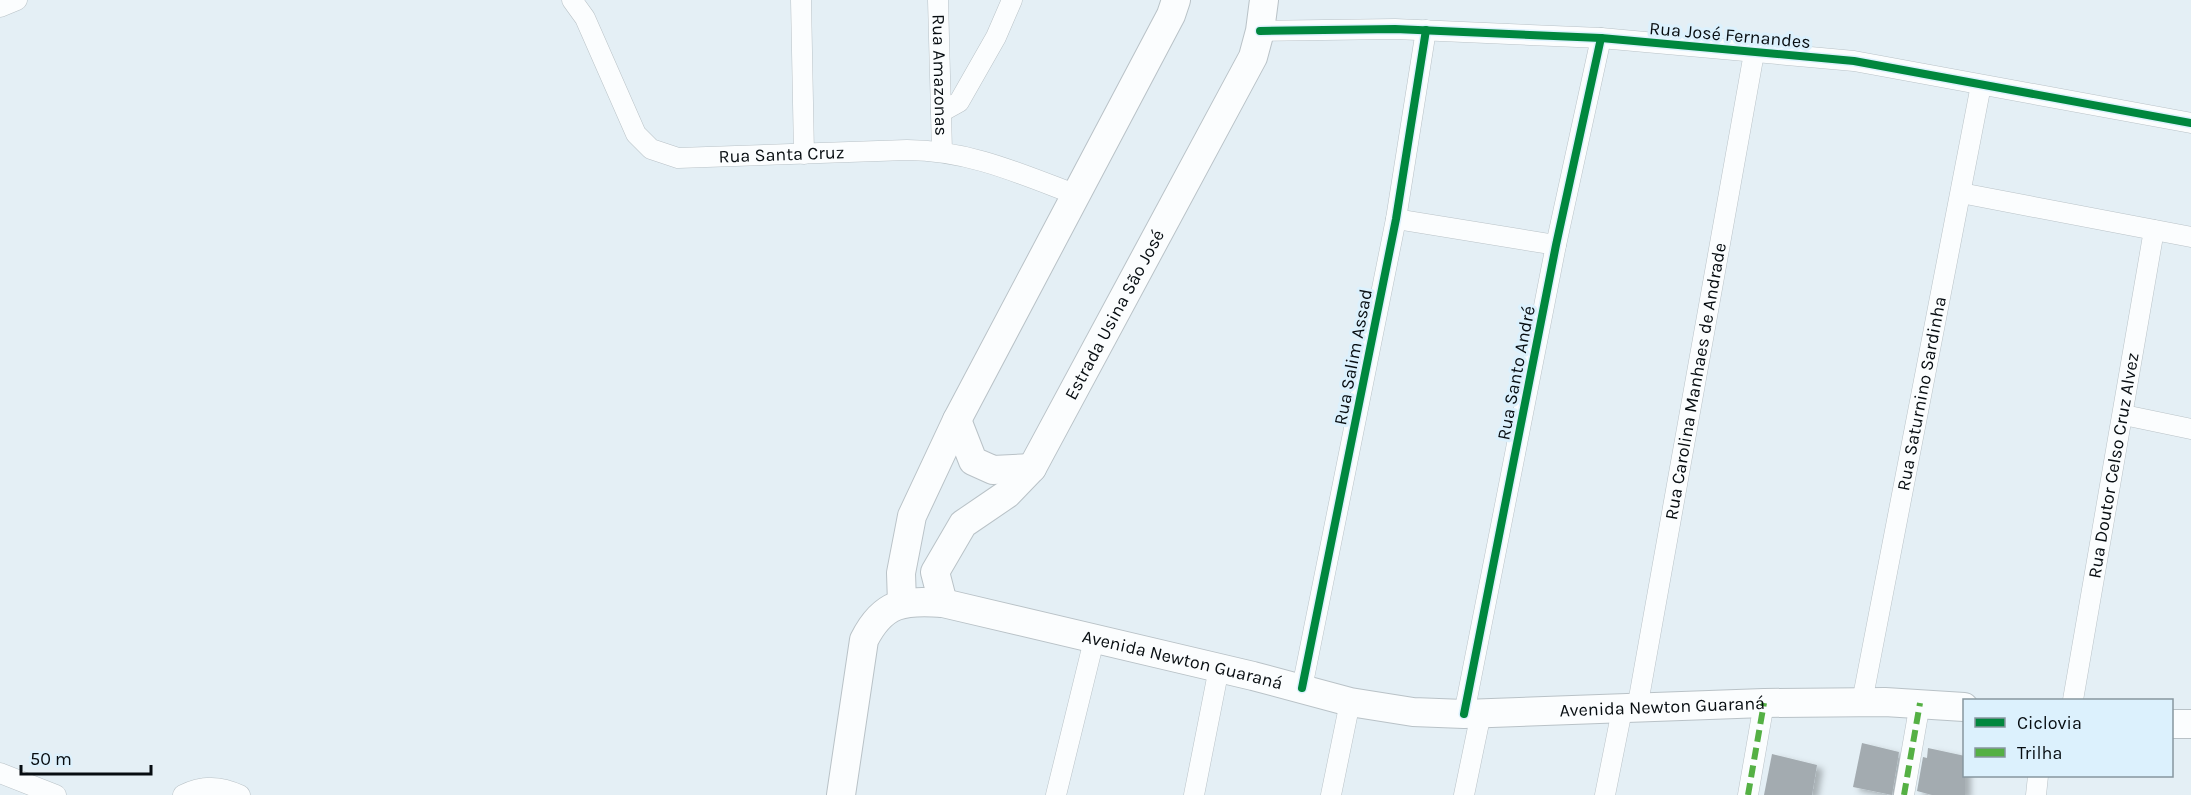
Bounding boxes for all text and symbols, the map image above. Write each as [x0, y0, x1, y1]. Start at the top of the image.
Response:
street label: Rua Amazonas [927, 14, 953, 136]
street label: Rua José Fernandes [1648, 17, 1812, 53]
street label: Rua Santa Cruz [718, 141, 845, 168]
street label: Estrada Usina São José [1060, 226, 1169, 404]
street label: Rua Carolina Manhaes de Andrade [1660, 241, 1731, 522]
street label: Rua Salim Assad [1329, 287, 1377, 427]
street label: Rua Saturnino Sardinha [1892, 295, 1951, 493]
street label: Rua Santo André [1492, 304, 1540, 442]
street label: Rua Doutor Celso Cruz Alvez [2083, 351, 2144, 580]
street label: Avenida Newton Guaraná [1080, 625, 1285, 694]
street label: Avenida Newton Guaraná [1559, 692, 1765, 721]
legend [1963, 699, 2173, 777]
text: Ciclovia [2017, 712, 2082, 734]
scale bar [21, 738, 152, 776]
text: Trilha [2017, 742, 2062, 764]
text: 50 m [30, 748, 72, 770]

